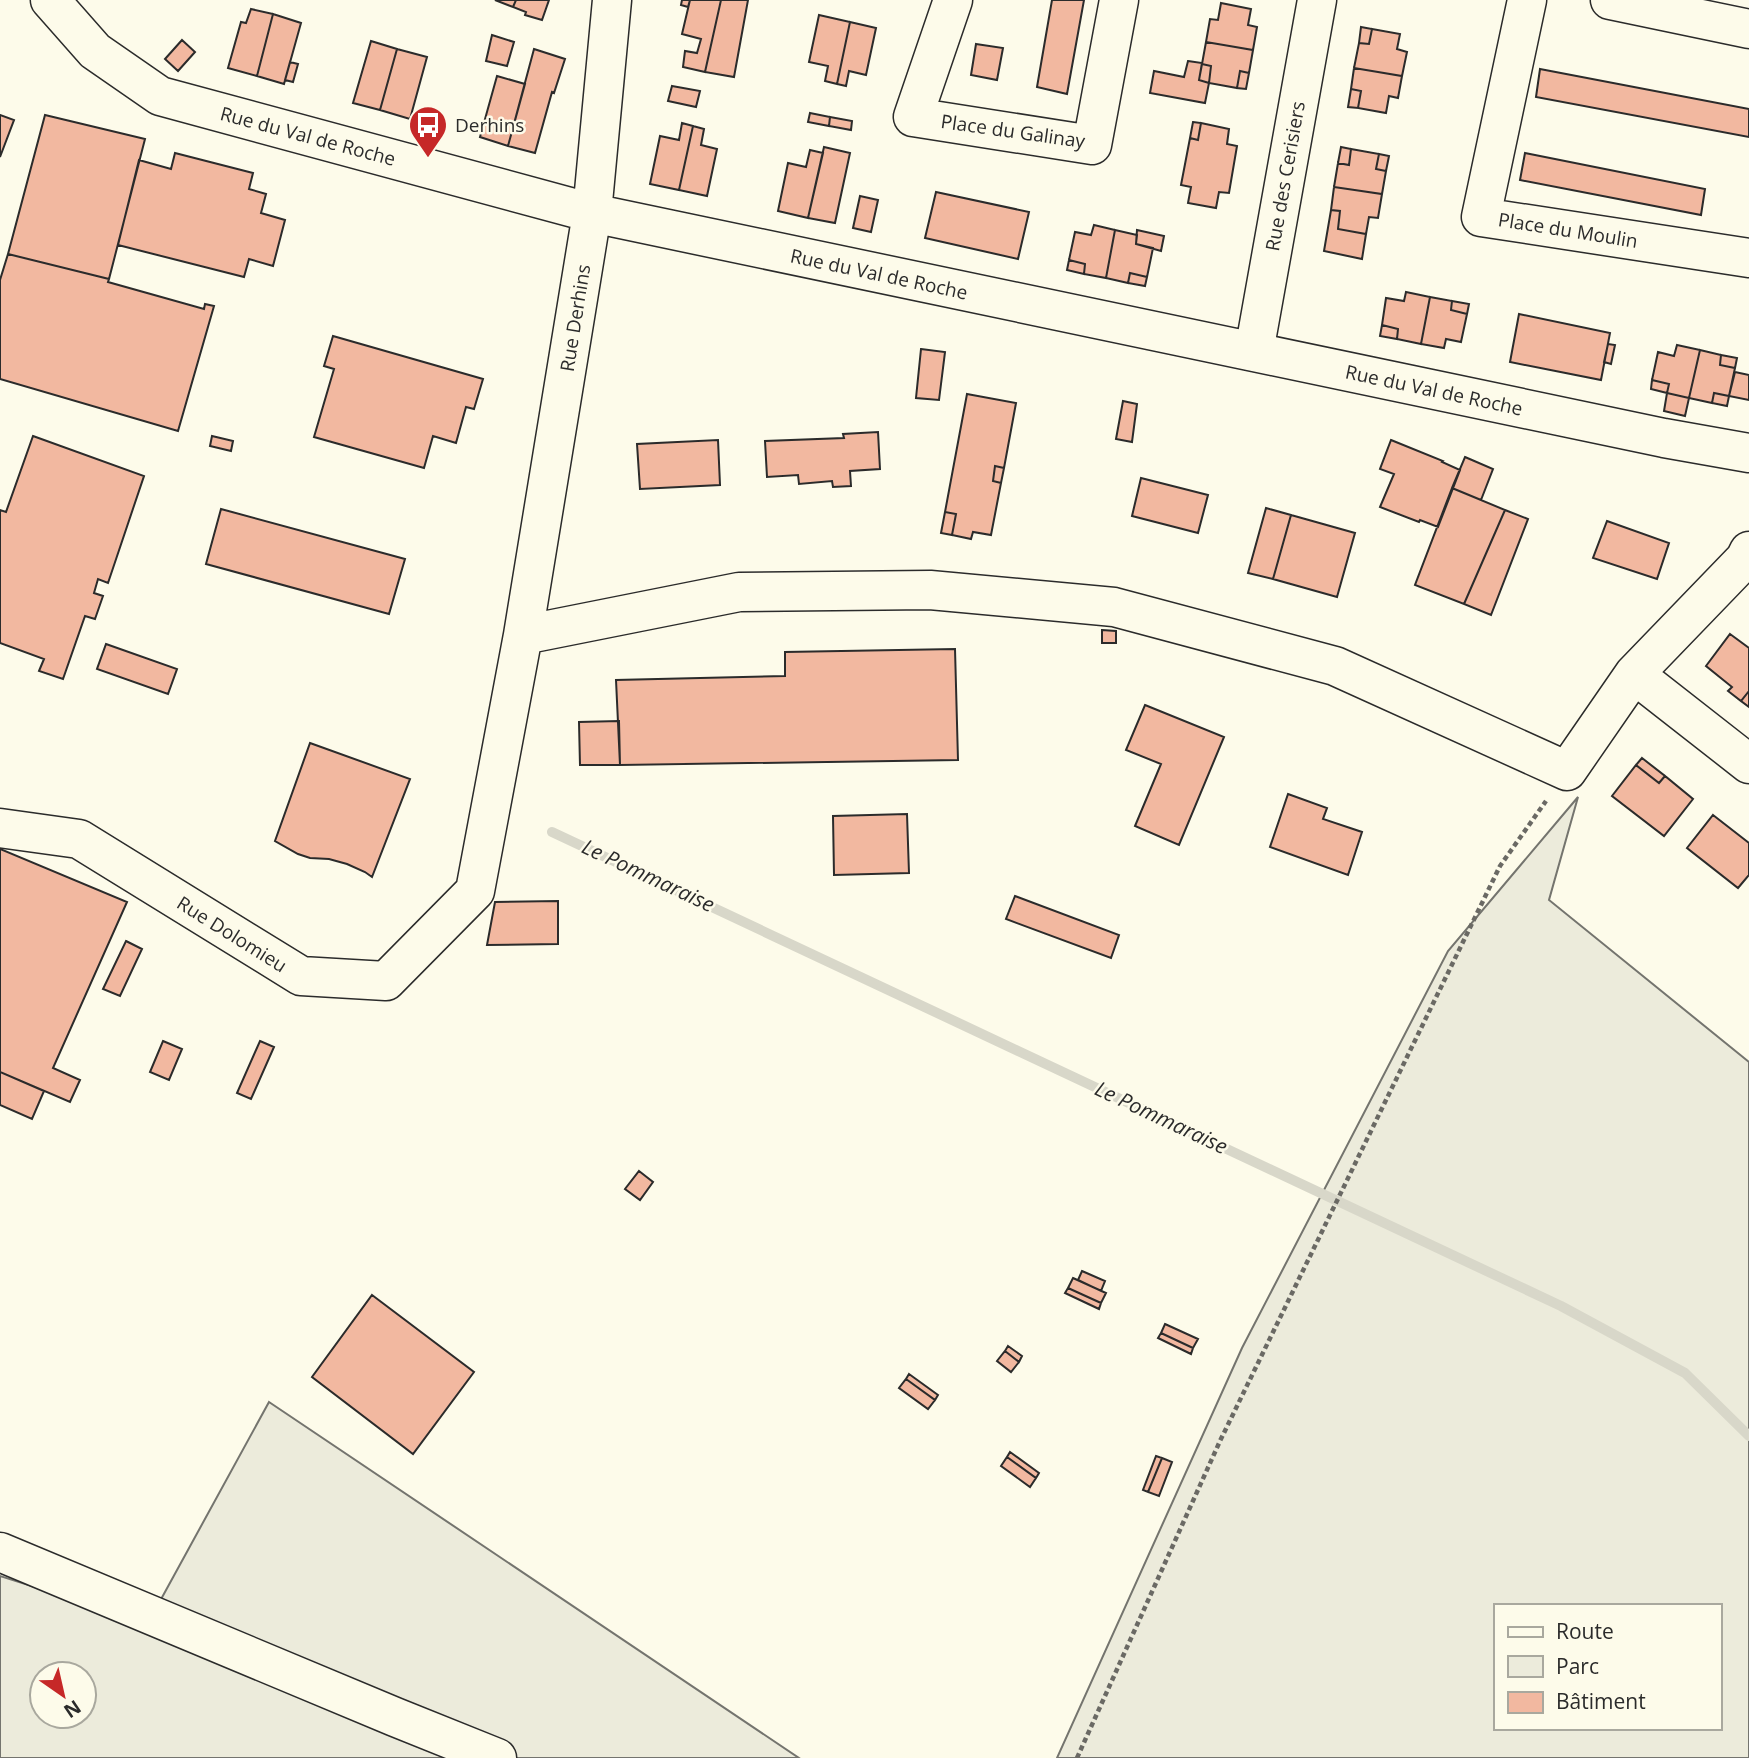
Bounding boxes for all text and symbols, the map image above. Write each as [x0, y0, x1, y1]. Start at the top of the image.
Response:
street label: Rue des Cerisiers [1259, 99, 1311, 253]
street label: Rue du Val de Roche [217, 100, 399, 172]
bus stop icon: Derhins [407, 104, 449, 159]
street label: Place du Galinay [939, 108, 1087, 154]
place label: Derhins [455, 112, 524, 138]
street label: Place du Moulin [1496, 206, 1640, 254]
street label: Rue du Val de Roche [788, 243, 970, 305]
street label: Rue Derhins [554, 262, 596, 374]
street label: Rue du Val de Roche [1343, 359, 1525, 421]
water label: Le Pommaraise [578, 832, 719, 918]
street label: Rue Dolomieu [172, 890, 292, 978]
water label: Le Pommaraise [1091, 1074, 1232, 1160]
legend [1494, 1604, 1721, 1730]
text: Route [1556, 1617, 1614, 1645]
text: Parc [1556, 1652, 1599, 1680]
north arrow [28, 1660, 98, 1730]
text: Bâtiment [1556, 1687, 1646, 1715]
text: N [59, 1694, 86, 1724]

